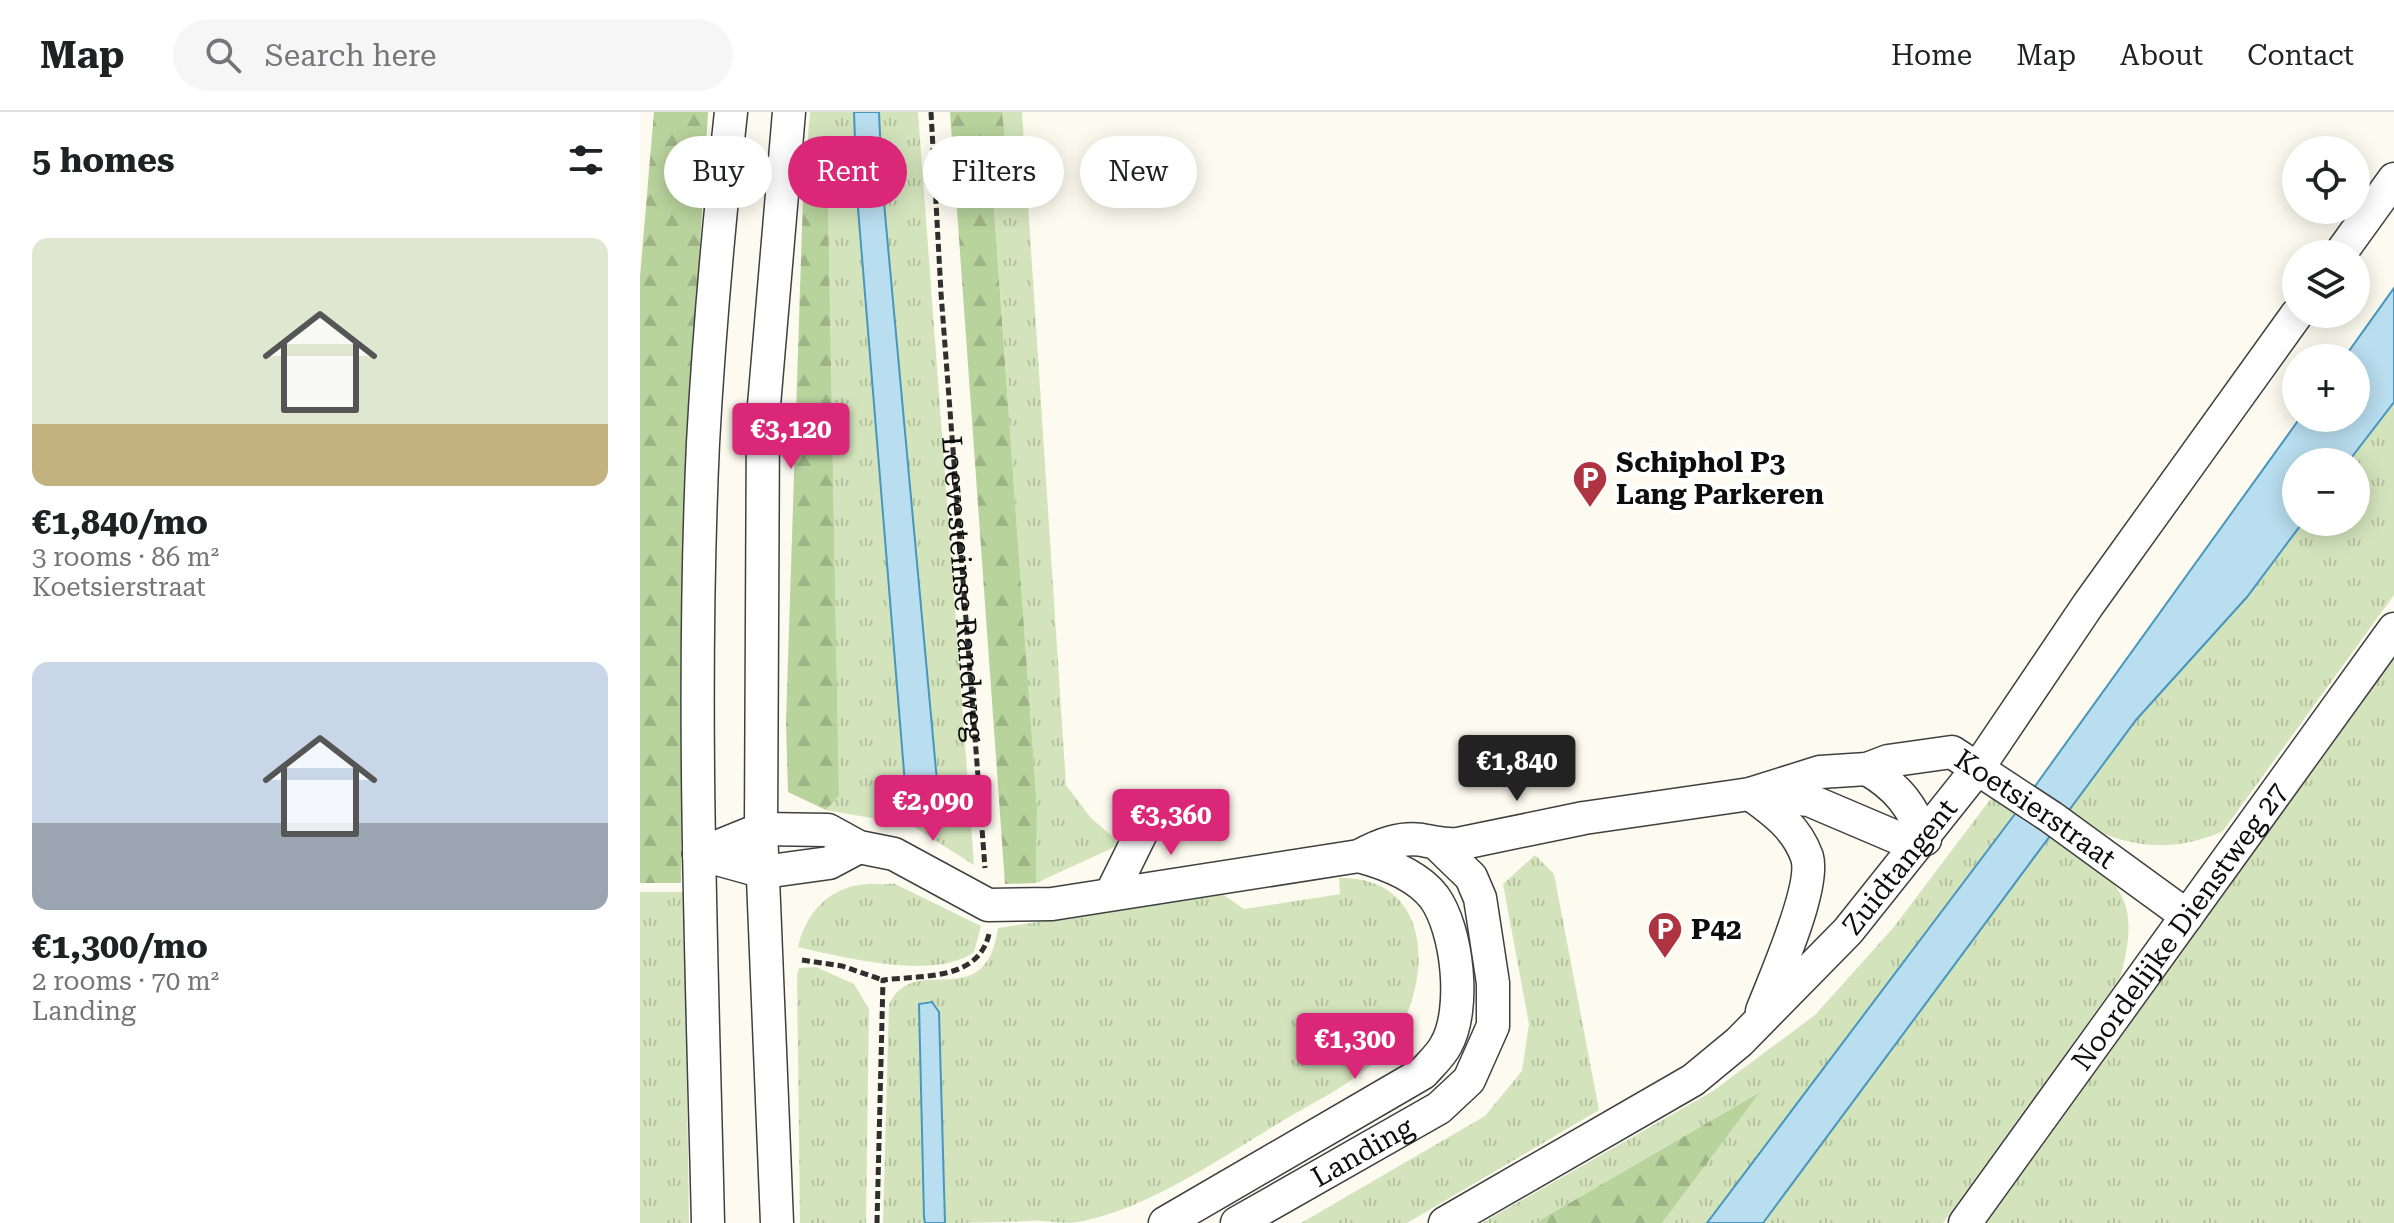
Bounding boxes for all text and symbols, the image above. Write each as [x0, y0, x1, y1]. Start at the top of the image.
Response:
search box [173, 19, 733, 91]
text: Map [40, 33, 125, 77]
icon: search [201, 33, 245, 77]
text: Search here [265, 38, 437, 73]
text: Home [1891, 39, 1972, 72]
text: Map [2016, 39, 2076, 72]
text: About [2120, 39, 2203, 72]
text: Contact [2247, 39, 2354, 72]
chip: Buy [664, 136, 772, 208]
chip: Rent [788, 136, 907, 208]
chip: Filters [923, 136, 1064, 208]
chip: New [1080, 136, 1197, 208]
map controls [2282, 136, 2370, 536]
button: locate [2282, 136, 2370, 224]
icon: filters [564, 138, 608, 182]
text: 5 homes [32, 140, 175, 180]
button: layers [2282, 240, 2370, 328]
icon: home [248, 290, 392, 434]
button: + [2282, 344, 2370, 432]
pin: €3,120 [726, 403, 856, 471]
text: €3,120 [750, 414, 832, 444]
street label: Loevesteinse Randweg [935, 435, 992, 743]
place label: Schiphol P3 Lang Parkeren [1616, 446, 1824, 511]
button: − [2282, 448, 2370, 536]
parking icon: Schiphol P3 Lang Parkeren [1571, 459, 1609, 509]
text: €1,840/mo [32, 502, 208, 542]
text: 3 rooms · 86 m² [32, 542, 219, 572]
text: Koetsierstraat [32, 572, 206, 602]
icon: home [248, 714, 392, 858]
pin: €1,840 [1452, 735, 1582, 803]
street label: Koetsierstraat [1949, 742, 2122, 875]
text: €1,840 [1476, 746, 1558, 776]
pin: €2,090 [868, 775, 998, 843]
street label: Noordelijke Dienstweg 27 [2064, 776, 2294, 1076]
text: €2,090 [892, 786, 974, 816]
pin: €3,360 [1106, 789, 1236, 857]
street label: Zuidtangent [1835, 792, 1964, 941]
text: €3,360 [1130, 800, 1212, 830]
parking icon: P42 [1646, 910, 1684, 960]
place label: P42 [1691, 913, 1742, 946]
text: €1,300/mo [32, 926, 208, 966]
text: 2 rooms · 70 m² [32, 966, 219, 996]
text: Landing [32, 996, 136, 1026]
pin: €1,300 [1290, 1013, 1420, 1081]
text: €1,300 [1314, 1024, 1396, 1054]
street label: Landing [1305, 1110, 1419, 1194]

